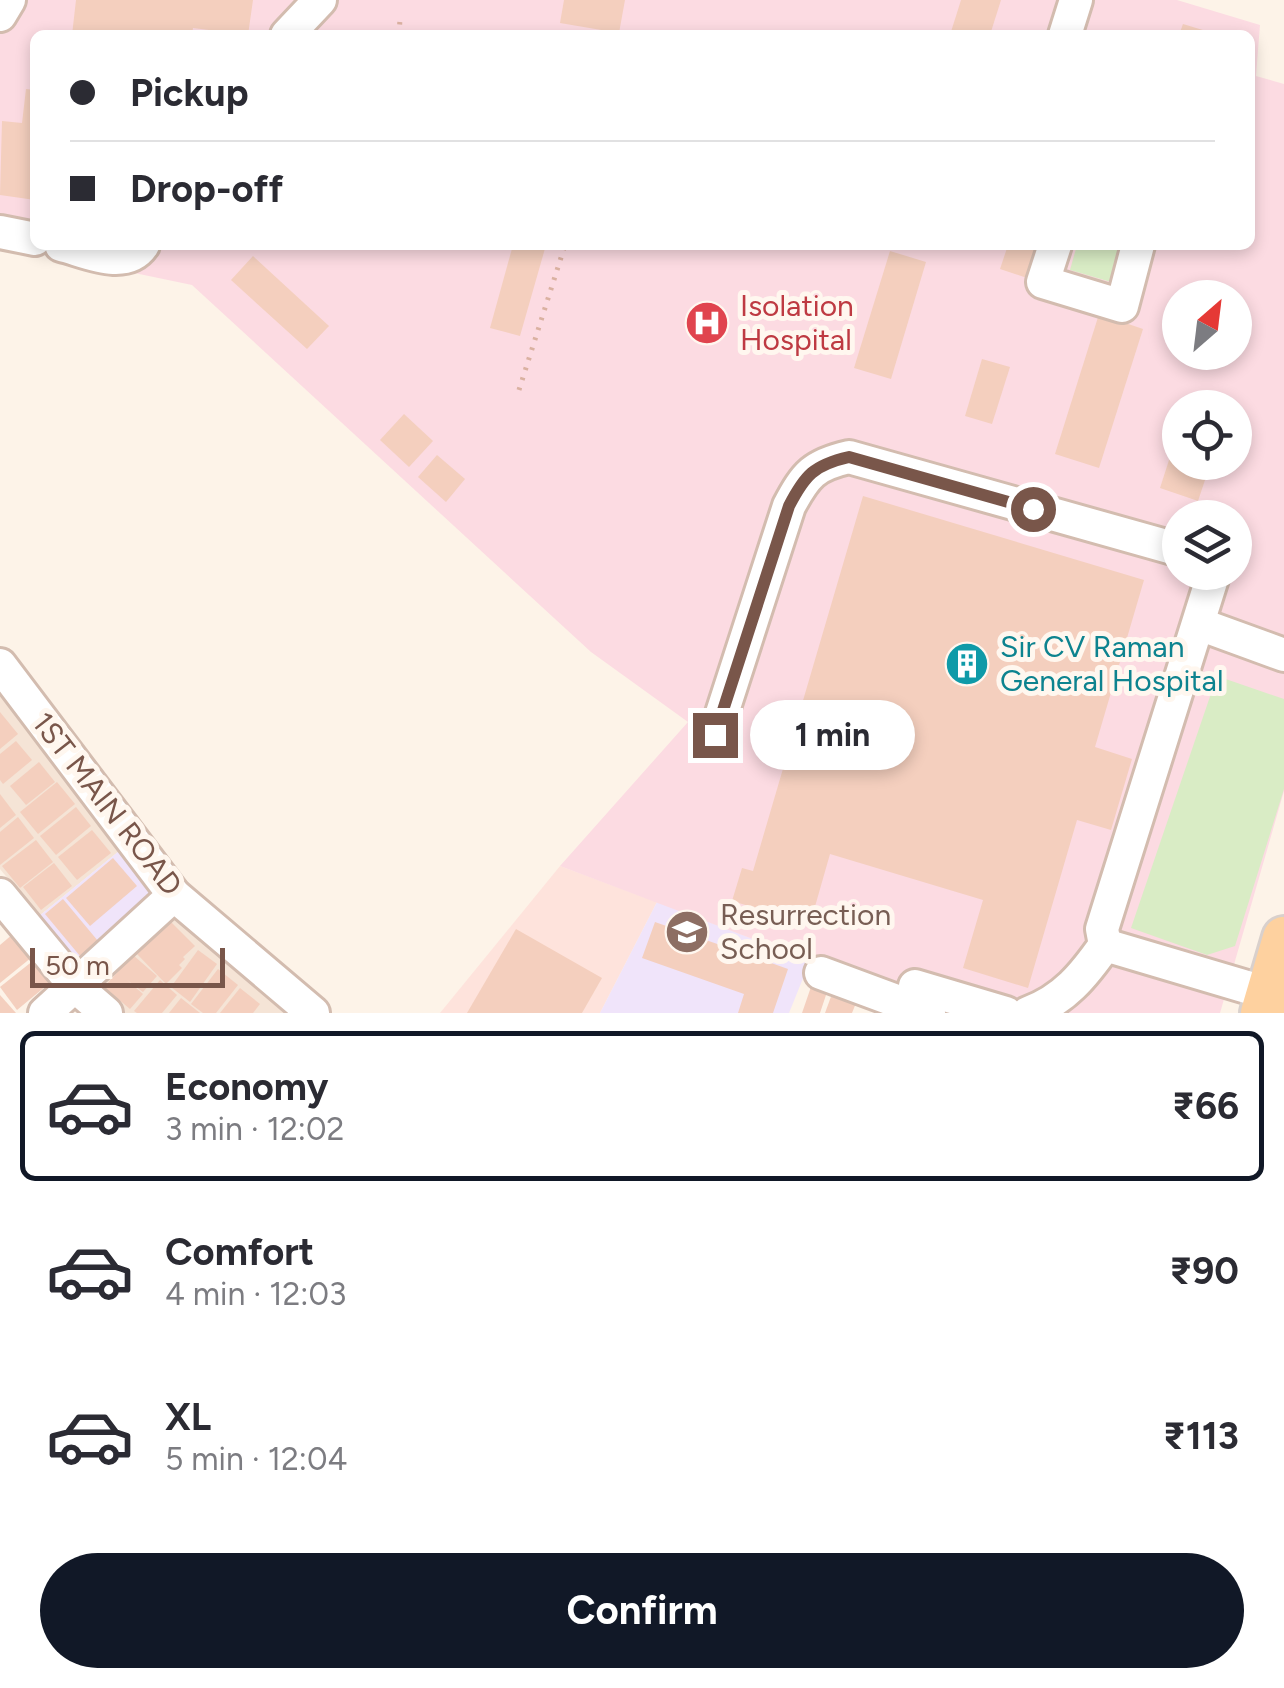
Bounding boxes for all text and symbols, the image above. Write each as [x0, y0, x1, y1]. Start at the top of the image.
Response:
text: Pickup [130, 70, 248, 116]
text: Drop-off [130, 166, 283, 212]
north arrow [1162, 280, 1252, 370]
map controls [1162, 280, 1252, 590]
place label: Isolation Hospital [740, 287, 854, 358]
hospital icon: Isolation Hospital [684, 300, 730, 346]
button: locate [1162, 390, 1252, 480]
route start [1011, 487, 1056, 532]
button: layers [1162, 500, 1252, 590]
place label: Sir CV Raman General Hospital [1000, 628, 1224, 699]
building icon: Sir CV Raman General Hospital [944, 641, 990, 687]
callout: 1 min [750, 700, 915, 770]
street label: 1ST MAIN ROAD [24, 705, 190, 903]
route end [693, 713, 738, 758]
text: 1 min [795, 716, 870, 754]
place label: Resurrection School [720, 896, 891, 967]
school or university icon: Resurrection School [664, 909, 710, 955]
scale bar [30, 943, 225, 988]
text: 50 m [45, 948, 110, 982]
icon: car [45, 1061, 135, 1151]
text: Economy [165, 1064, 328, 1110]
text: ₹66 [1172, 1083, 1239, 1129]
text: 3 min · 12:02 [165, 1110, 344, 1148]
icon: car [45, 1226, 135, 1316]
text: Comfort [165, 1229, 314, 1275]
text: ₹90 [1170, 1248, 1239, 1294]
text: 4 min · 12:03 [165, 1275, 346, 1313]
icon: car [45, 1391, 135, 1481]
text: XL [165, 1394, 211, 1440]
text: ₹113 [1163, 1413, 1239, 1459]
text: 5 min · 12:04 [165, 1440, 347, 1478]
button: Confirm [40, 1553, 1244, 1668]

